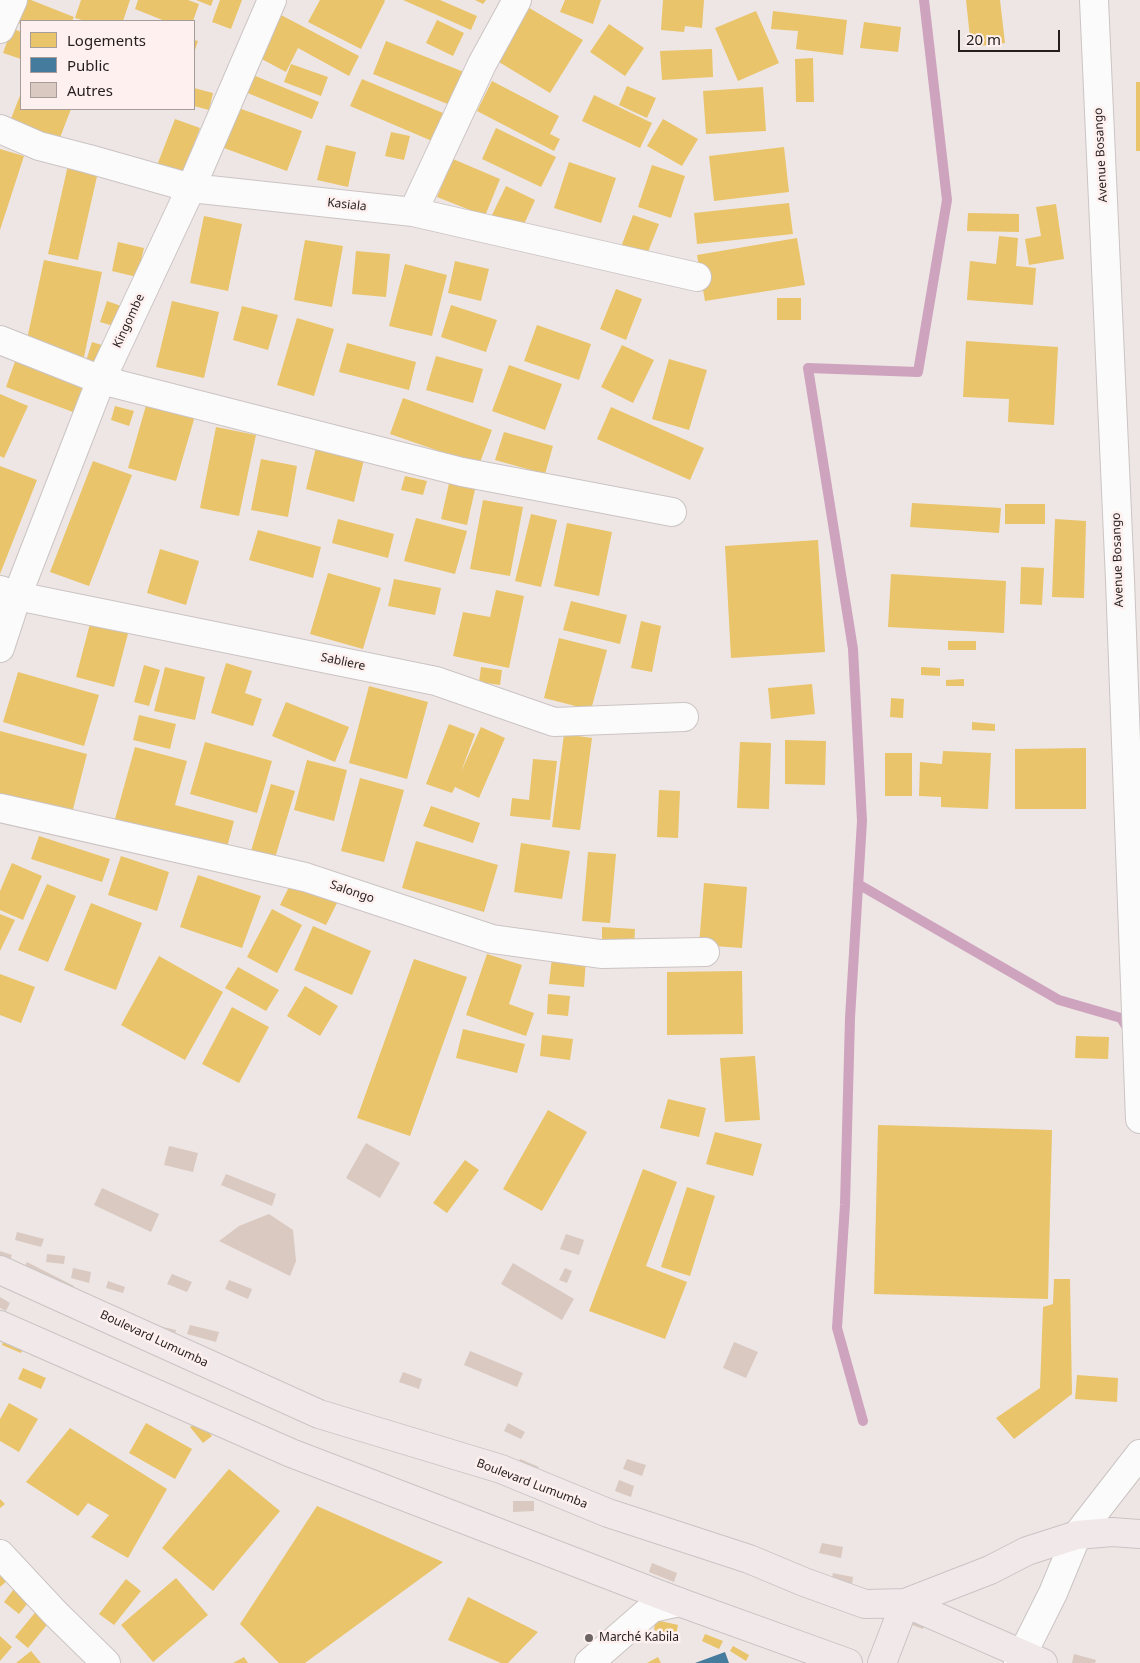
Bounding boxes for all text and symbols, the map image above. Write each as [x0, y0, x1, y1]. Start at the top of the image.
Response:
legend [20, 20, 195, 110]
scale bar [960, 20, 1062, 52]
text: 20 m [966, 29, 1001, 49]
text: Logements [67, 30, 146, 50]
text: Public [67, 55, 110, 75]
text: Autres [67, 80, 113, 100]
street label: Avenue Bosango [1091, 107, 1111, 203]
street label: Kasiala [327, 196, 367, 214]
street label: Kingombe [110, 292, 148, 350]
street label: Avenue Bosango [1109, 512, 1127, 608]
street label: Sabliere [319, 650, 367, 674]
street label: Salongo [328, 878, 376, 906]
street label: Boulevard Lumumba [98, 1308, 210, 1370]
street label: Boulevard Lumumba [474, 1456, 590, 1512]
place label: Marché Kabila [599, 1631, 679, 1645]
marker: Marché Kabila [583, 1632, 595, 1644]

